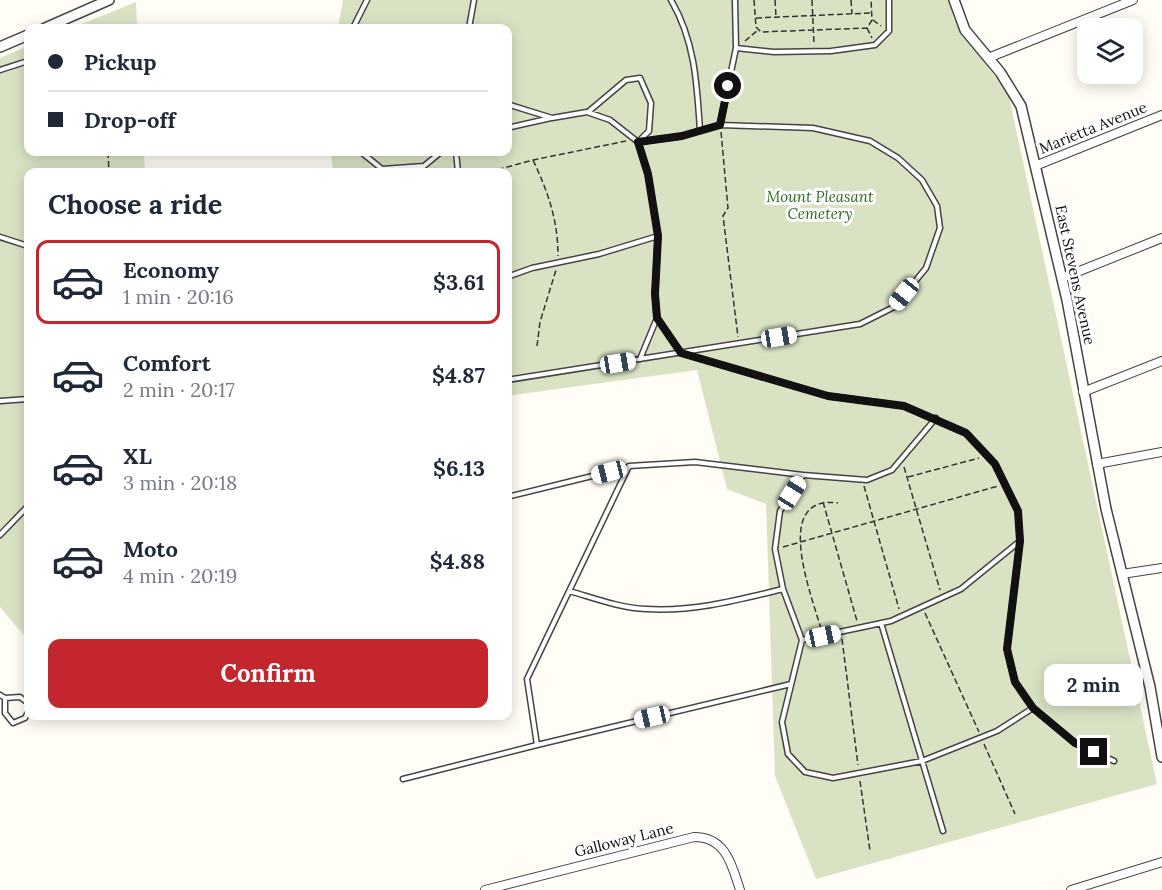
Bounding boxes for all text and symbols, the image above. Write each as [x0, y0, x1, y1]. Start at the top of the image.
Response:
map controls [1077, 18, 1143, 84]
button: layers [1077, 18, 1143, 84]
text: Pickup [84, 48, 157, 76]
route start [714, 72, 741, 99]
street label: Marietta Avenue [1036, 97, 1150, 158]
text: Drop-off [84, 106, 176, 134]
text: Choose a ride [48, 187, 222, 221]
park label: Mount Pleasant Cemetery [767, 187, 874, 223]
street label: East Stevens Avenue [1051, 203, 1100, 347]
icon: car [51, 255, 105, 309]
text: Economy [123, 256, 219, 284]
text: $3.61 [433, 268, 485, 296]
car [886, 274, 922, 314]
text: 1 min · 20:16 [123, 284, 234, 309]
car [760, 325, 798, 349]
icon: car [51, 348, 105, 402]
text: Comfort [123, 349, 211, 377]
car [599, 351, 637, 375]
text: $4.87 [432, 361, 485, 389]
text: 2 min · 20:17 [123, 377, 235, 402]
icon: car [51, 441, 105, 495]
text: XL [123, 442, 152, 470]
text: $6.13 [433, 454, 485, 482]
car [589, 459, 629, 485]
text: 3 min · 20:18 [123, 470, 237, 495]
car [775, 473, 809, 513]
icon: car [51, 534, 105, 588]
text: Moto [123, 535, 178, 563]
text: $4.88 [430, 547, 485, 575]
text: 4 min · 20:19 [123, 563, 237, 588]
car [804, 623, 842, 649]
button: Confirm [48, 639, 488, 708]
callout: 2 min [1044, 665, 1144, 707]
text: 2 min [1067, 672, 1120, 697]
car [632, 704, 672, 730]
route end [1080, 738, 1107, 765]
street label: Galloway Lane [572, 818, 675, 861]

